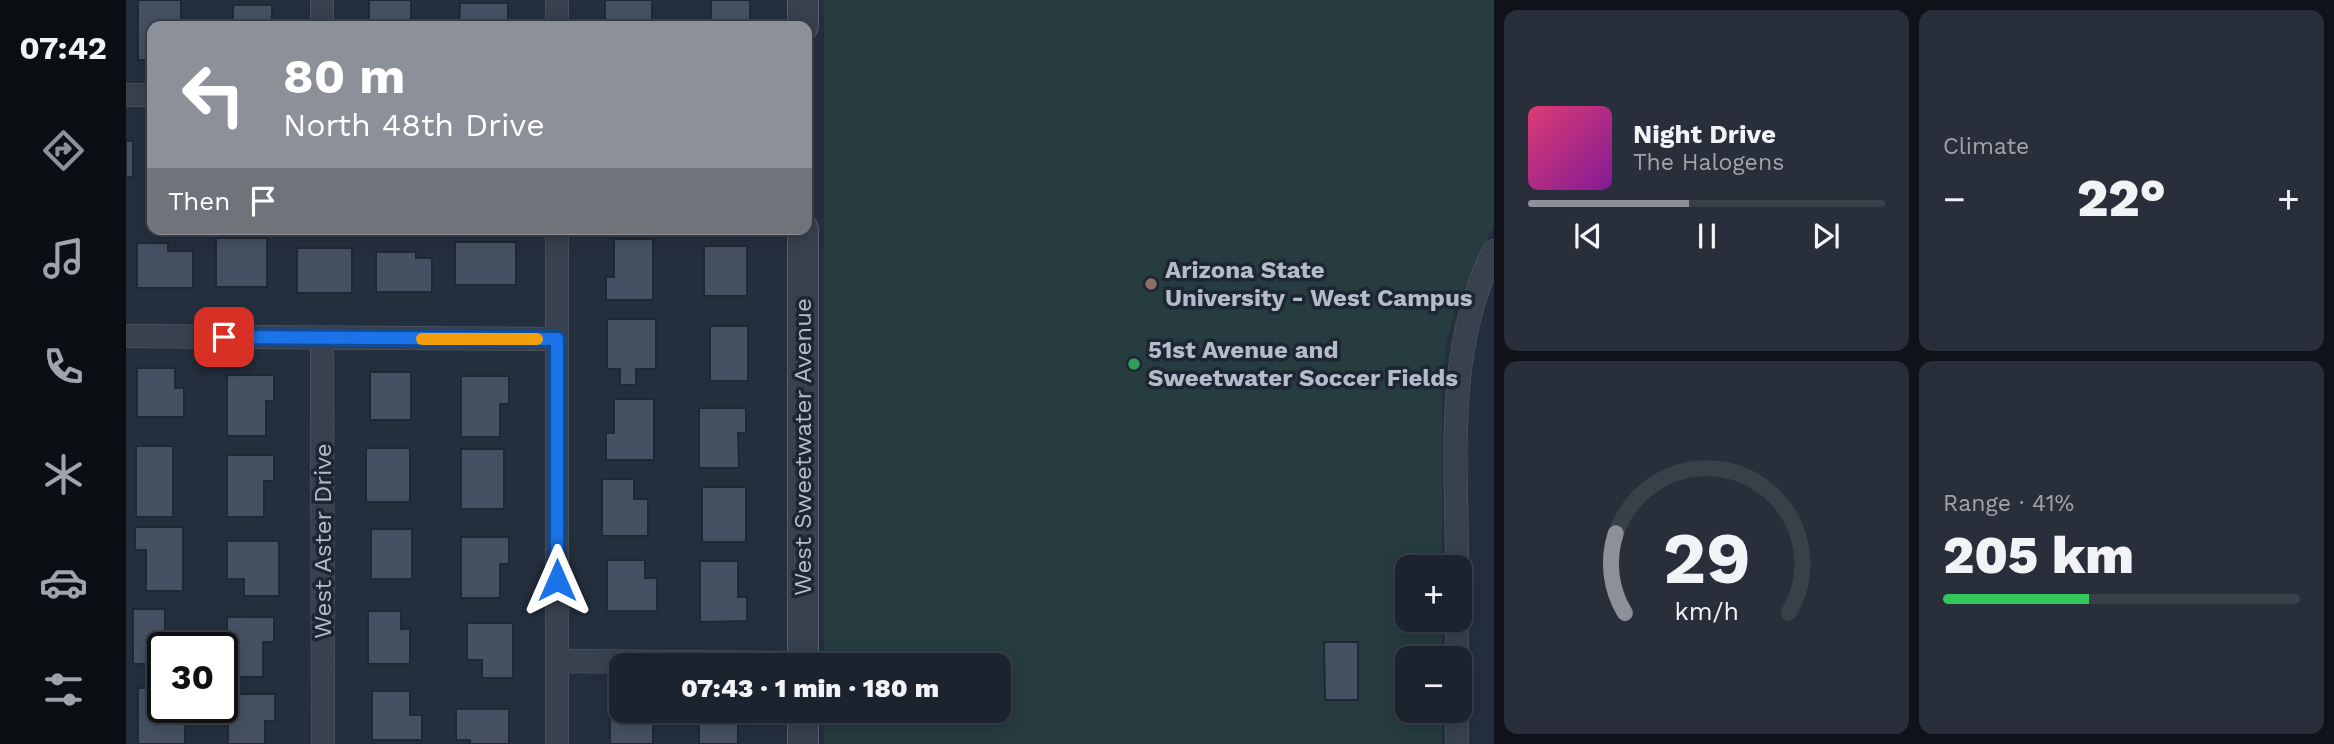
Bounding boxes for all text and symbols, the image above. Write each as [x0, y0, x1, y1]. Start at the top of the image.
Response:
text: 07:42 [19, 29, 107, 67]
text: 80 m [283, 47, 405, 105]
icon: left [168, 49, 259, 140]
text: North 48th Drive [283, 106, 545, 144]
text: Night Drive [1633, 119, 1776, 149]
icon: directions [39, 126, 88, 175]
text: Climate [1943, 133, 2029, 160]
text: The Halogens [1633, 149, 1784, 176]
text: 22° [2077, 168, 2166, 229]
text: − [1943, 177, 1966, 221]
text: + [2277, 177, 2300, 221]
icon: arrive [244, 182, 282, 220]
text: Then [168, 186, 230, 216]
icon: previous [1569, 217, 1607, 255]
icon: pause [1688, 217, 1726, 255]
icon: next [1807, 217, 1845, 255]
icon: music [39, 234, 88, 283]
place label: Arizona State University - West Campus [1165, 256, 1473, 312]
marker: Arizona State University - West Campus [1143, 276, 1159, 292]
street label: West Sweetwater Avenue [789, 298, 817, 596]
pin [194, 307, 254, 367]
icon: arrive [205, 318, 243, 356]
place label: 51st Avenue and Sweetwater Soccer Fields [1148, 336, 1458, 392]
icon: phone [39, 342, 88, 391]
marker: 51st Avenue and Sweetwater Soccer Fields [1126, 356, 1142, 372]
street label: West Aster Drive [309, 443, 337, 639]
icon: climate [39, 450, 88, 499]
text: Range · 41% [1943, 490, 2074, 517]
text: 29 [1662, 516, 1751, 602]
text: 205 km [1943, 525, 2134, 586]
position arrow [520, 543, 594, 617]
map controls [1395, 555, 1472, 723]
button: + [1395, 555, 1472, 632]
icon: car [39, 558, 88, 607]
text: km/h [1674, 597, 1739, 626]
speed limit sign: 30 [147, 632, 238, 723]
button: − [1395, 646, 1472, 723]
icon: filters [39, 665, 88, 714]
text: 07:43 · 1 min · 180 m [681, 673, 939, 703]

